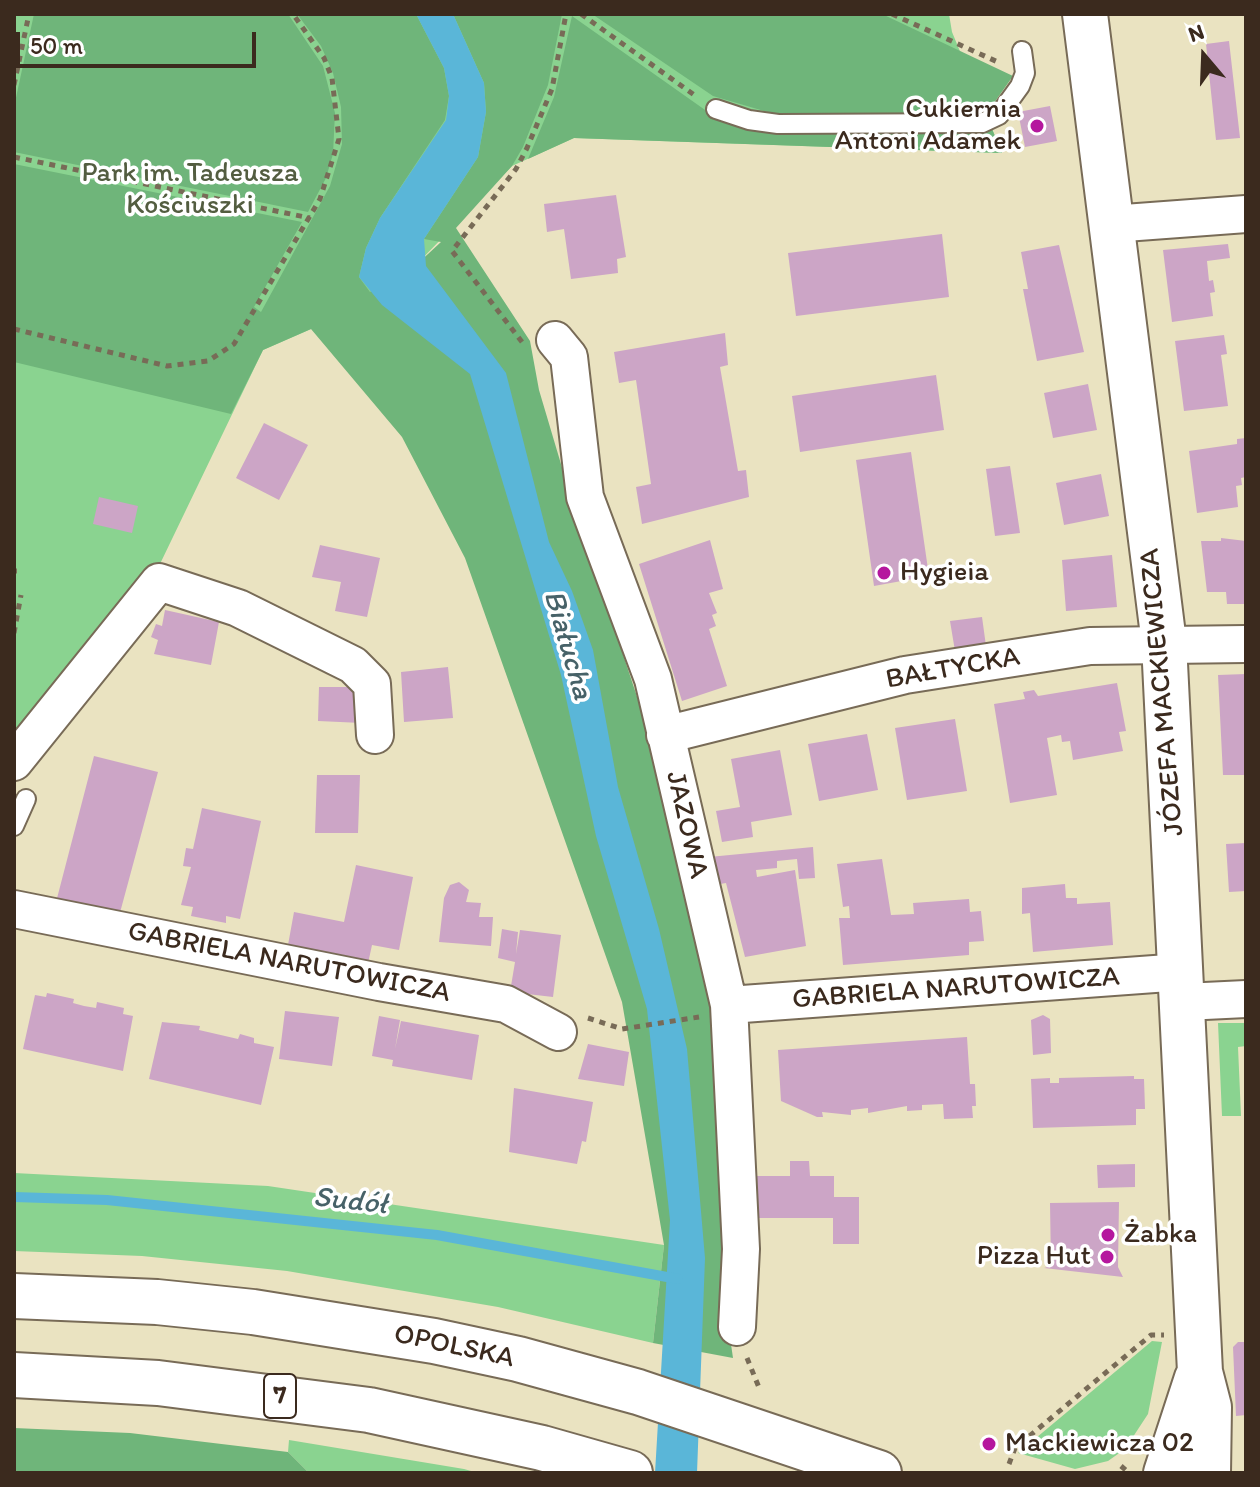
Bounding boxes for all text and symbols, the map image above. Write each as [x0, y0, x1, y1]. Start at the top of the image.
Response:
scale bar [20, 16, 260, 66]
north arrow [1164, 16, 1244, 96]
text: N [1185, 18, 1207, 48]
text: 50 m [30, 31, 83, 60]
place label: Cukiernia Antoni Adamek [835, 93, 1021, 159]
marker: Cukiernia Antoni Adamek [1028, 117, 1046, 135]
park label: Park im. Tadeusza Kościuszki [81, 157, 299, 223]
street label: JÓZEFA MACKIEWICZA [1134, 547, 1192, 837]
place label: Hygieia [900, 556, 989, 590]
marker: Hygieia [875, 564, 893, 582]
water label: Białucha [534, 586, 600, 704]
street label: BAŁTYCKA [883, 641, 1023, 697]
street label: JAZOWA [657, 768, 715, 882]
street label: GABRIELA NARUTOWICZA [125, 915, 453, 1011]
street label: GABRIELA NARUTOWICZA [791, 961, 1121, 1017]
water label: Sudół [311, 1180, 389, 1224]
place label: Żabka [1124, 1218, 1197, 1252]
marker: Żabka [1099, 1226, 1117, 1244]
place label: Pizza Hut [977, 1240, 1091, 1274]
marker: Pizza Hut [1098, 1248, 1116, 1266]
street label: OPOLSKA [391, 1318, 517, 1376]
road number: 7 [264, 1374, 296, 1418]
place label: Mackiewicza 02 [1005, 1427, 1194, 1461]
marker: Mackiewicza 02 [980, 1435, 998, 1453]

